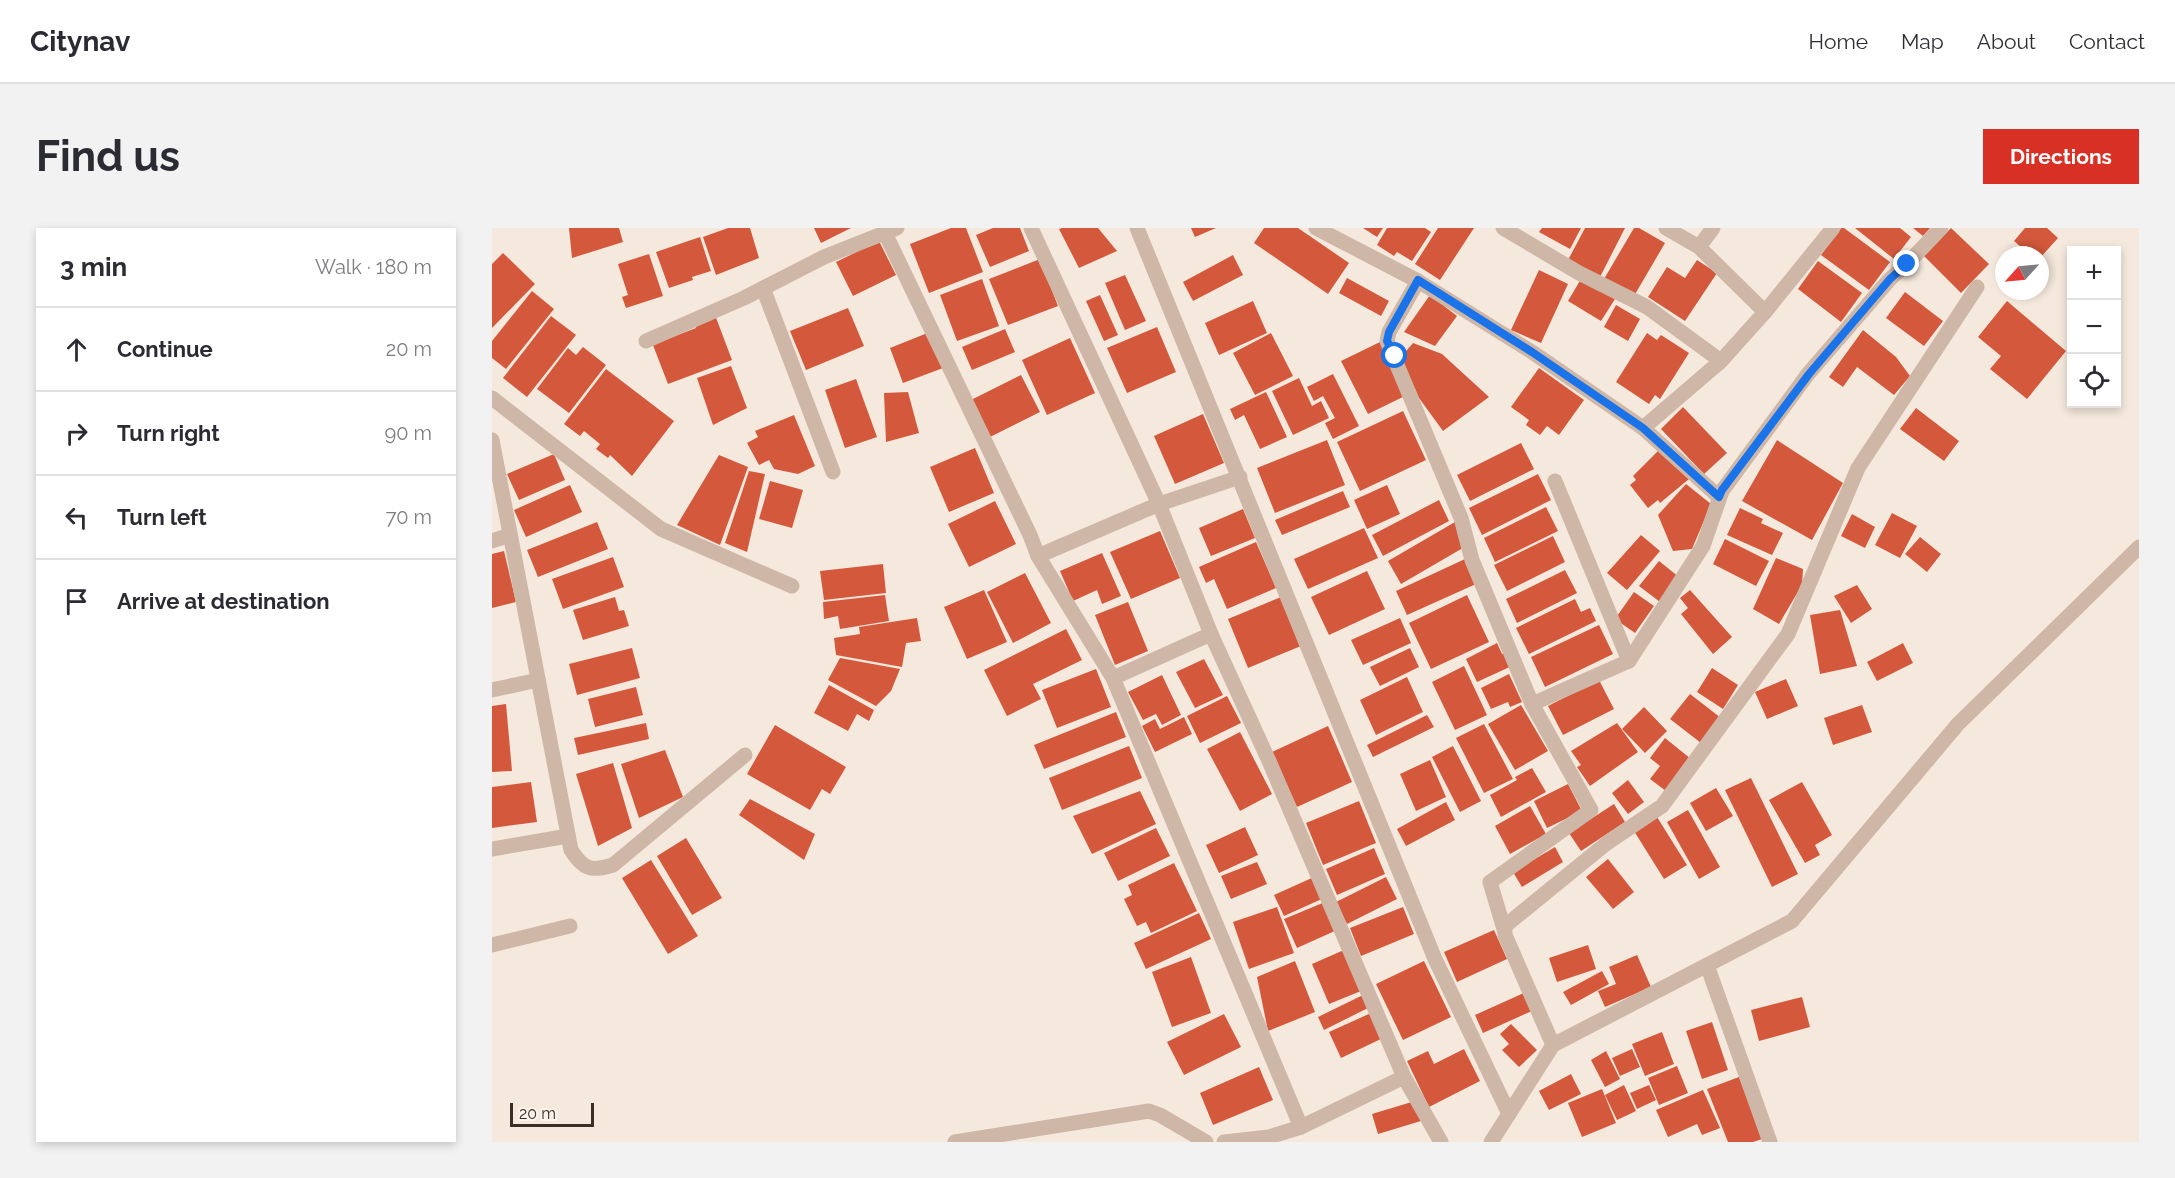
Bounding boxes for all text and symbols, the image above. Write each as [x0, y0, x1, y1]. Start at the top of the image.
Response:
text: Citynav [30, 25, 130, 58]
text: Home [1809, 29, 1868, 54]
text: Map [1901, 29, 1944, 54]
text: About [1977, 29, 2036, 54]
text: Contact [2069, 29, 2145, 54]
button: Directions [1983, 129, 2139, 184]
text: Find us [36, 132, 180, 181]
north arrow [1995, 246, 2049, 300]
map controls [2067, 246, 2121, 408]
button: + [2067, 246, 2121, 300]
route end [1893, 250, 1919, 276]
text: 3 min [60, 252, 127, 282]
text: Walk · 180 m [315, 255, 432, 279]
button: − [2067, 300, 2121, 354]
icon: ahead [60, 333, 93, 366]
text: Continue [117, 336, 213, 362]
text: 20 m [386, 337, 432, 361]
route start [1381, 342, 1407, 368]
button: locate [2067, 354, 2121, 408]
icon: right [60, 417, 93, 450]
text: Turn right [117, 420, 220, 446]
text: 90 m [385, 421, 432, 445]
icon: left [60, 501, 93, 534]
text: Turn left [117, 504, 207, 530]
text: 70 m [386, 505, 432, 529]
icon: arrive [60, 585, 93, 618]
text: Arrive at destination [117, 588, 330, 614]
scale bar [510, 1100, 594, 1128]
text: 20 m [519, 1104, 556, 1123]

